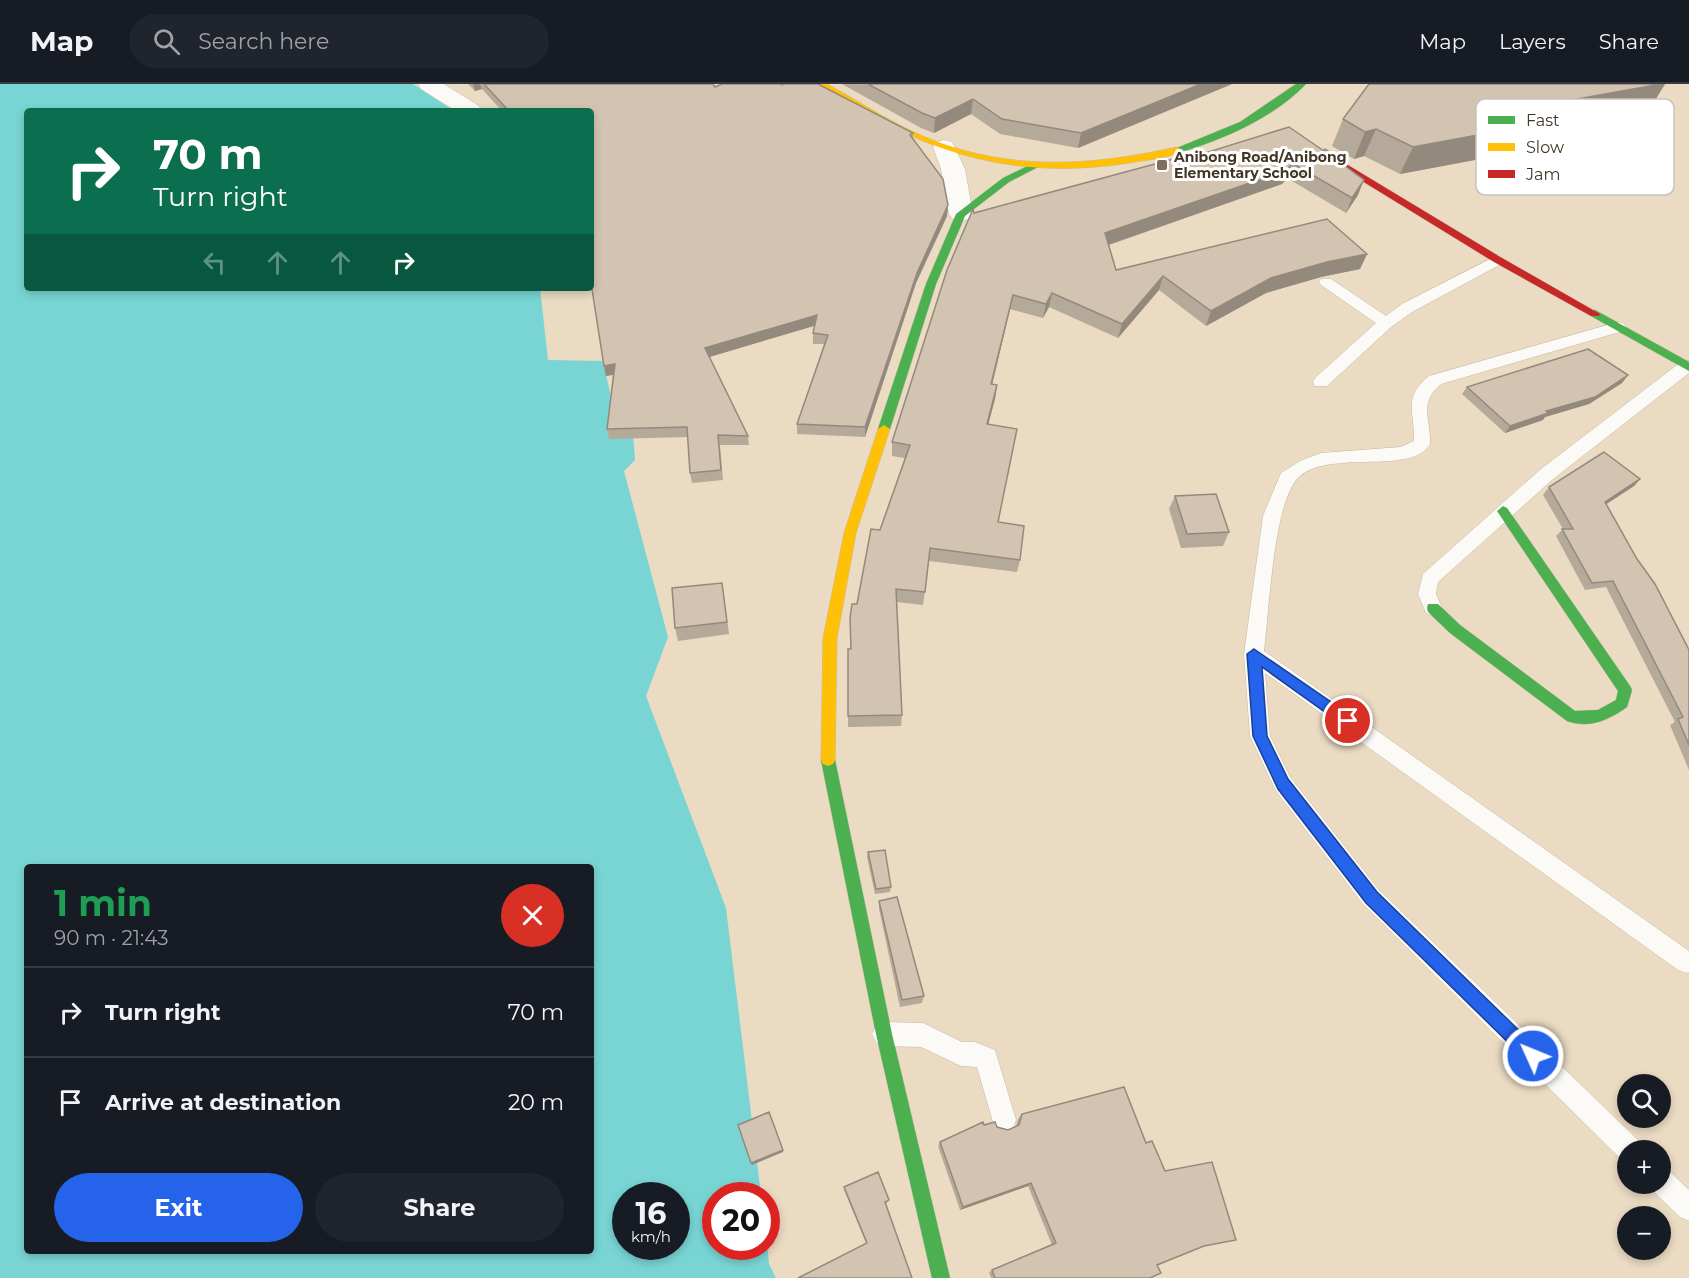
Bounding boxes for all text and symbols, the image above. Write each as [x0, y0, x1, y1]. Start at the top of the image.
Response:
search box [129, 14, 549, 68]
text: Map [30, 24, 93, 58]
icon: search [150, 25, 183, 58]
text: Search here [198, 28, 329, 55]
text: Map [1419, 29, 1466, 54]
text: Layers [1499, 29, 1566, 54]
text: Share [1599, 29, 1659, 54]
legend [1476, 99, 1674, 195]
text: Fast [1526, 111, 1560, 130]
text: 70 m [153, 128, 263, 180]
icon: right [54, 132, 132, 210]
text: Slow [1526, 138, 1564, 157]
place label: Anibong Road/Anibong Elementary School [1173, 148, 1347, 182]
marker: Anibong Road/Anibong Elementary School [1155, 158, 1169, 172]
text: Jam [1525, 165, 1560, 184]
text: Turn right [153, 180, 288, 213]
icon: left [198, 246, 231, 279]
icon: ahead [261, 246, 294, 279]
icon: ahead [324, 246, 357, 279]
icon: right [387, 246, 420, 279]
pin [1322, 695, 1373, 746]
icon: arrive [1331, 704, 1364, 737]
text: 1 min [54, 881, 152, 925]
button: close [501, 884, 564, 947]
text: 90 m · 21:43 [54, 926, 168, 950]
icon: right [54, 996, 87, 1029]
text: Turn right [105, 999, 220, 1026]
text: 70 m [508, 999, 564, 1026]
position arrow [1501, 1024, 1565, 1088]
map controls [1617, 1074, 1671, 1260]
button: search [1617, 1074, 1671, 1128]
icon: arrive [54, 1086, 87, 1119]
text: Arrive at destination [105, 1089, 341, 1116]
text: 20 m [508, 1089, 564, 1116]
button: + [1617, 1140, 1671, 1194]
button: Exit [54, 1173, 303, 1242]
button: Share [315, 1173, 564, 1242]
speed limit sign: 20 [702, 1182, 780, 1260]
text: 16 [636, 1195, 666, 1232]
button: − [1617, 1206, 1671, 1260]
text: km/h [631, 1227, 671, 1246]

